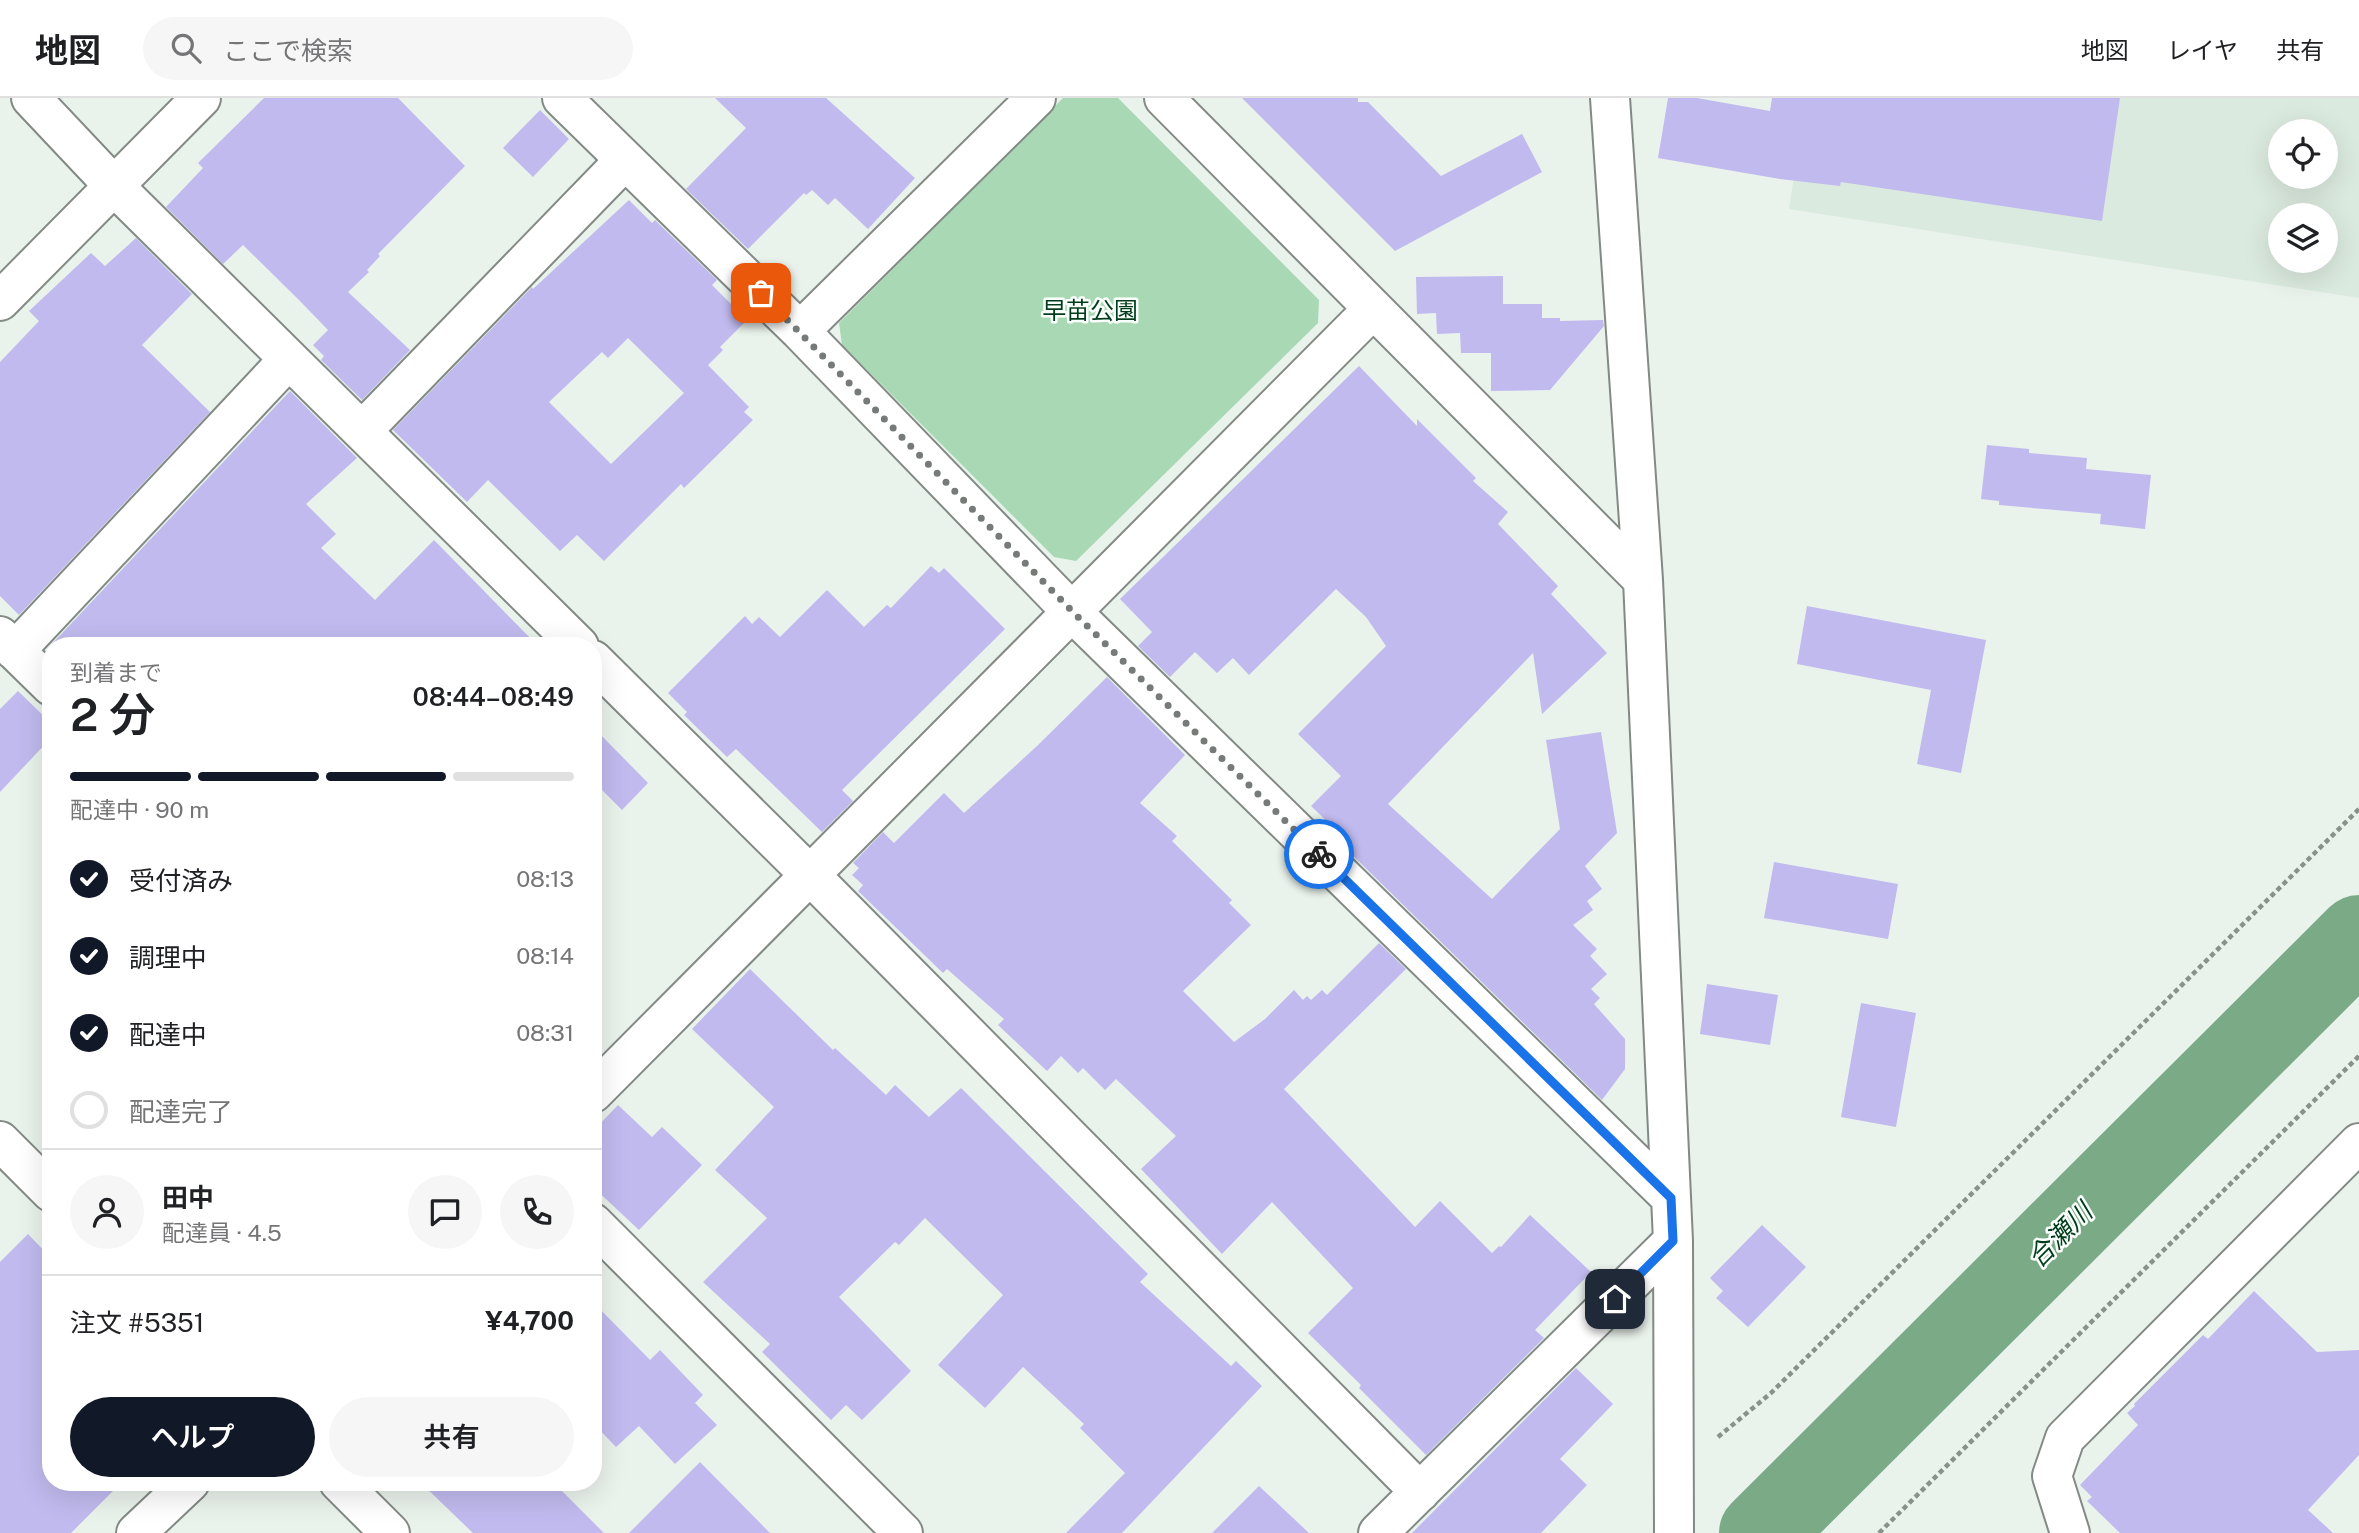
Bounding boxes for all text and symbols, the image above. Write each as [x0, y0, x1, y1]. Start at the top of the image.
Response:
search box [143, 17, 633, 80]
icon: search [167, 29, 205, 67]
text: 地図 [35, 31, 101, 69]
text: ここで検索 [223, 35, 353, 66]
text: 地図 [2081, 36, 2129, 64]
text: レイヤ [2167, 36, 2238, 64]
text: 共有 [2276, 36, 2324, 64]
map controls [2268, 119, 2338, 273]
button: locate [2268, 119, 2338, 189]
button: layers [2268, 203, 2338, 273]
pin [731, 263, 791, 323]
icon: bag [742, 274, 780, 312]
park label: 早苗公園 [1042, 296, 1138, 324]
text: 到着まで [70, 659, 162, 686]
text: 08:44–08:49 [413, 681, 574, 712]
text: 2 分 [70, 687, 155, 741]
text: 配達中 · 90 m [70, 796, 209, 823]
courier [1284, 819, 1354, 889]
icon: bike [1300, 835, 1338, 873]
icon: check [70, 860, 108, 898]
text: 受付済み [129, 865, 233, 896]
text: 08:13 [516, 865, 574, 892]
icon: check [70, 937, 108, 975]
text: 調理中 [129, 942, 207, 973]
text: 08:14 [516, 942, 574, 969]
icon: check [70, 1014, 108, 1052]
text: 配達中 [129, 1019, 207, 1050]
text: 08:31 [516, 1019, 574, 1046]
text: 配達完了 [129, 1096, 233, 1127]
button: person [70, 1175, 144, 1249]
button: chat [408, 1175, 482, 1249]
button: phone [500, 1175, 574, 1249]
text: 田中 [162, 1182, 214, 1213]
water label: 合瀬川 [2021, 1194, 2100, 1273]
text: 配達員 · 4.5 [162, 1219, 282, 1246]
pin [1585, 1269, 1645, 1329]
icon: home [1596, 1280, 1634, 1318]
text: ¥4,700 [485, 1305, 574, 1336]
text: 注文 #5351 [70, 1307, 204, 1338]
button: ヘルプ [70, 1397, 315, 1477]
button: 共有 [329, 1397, 574, 1477]

